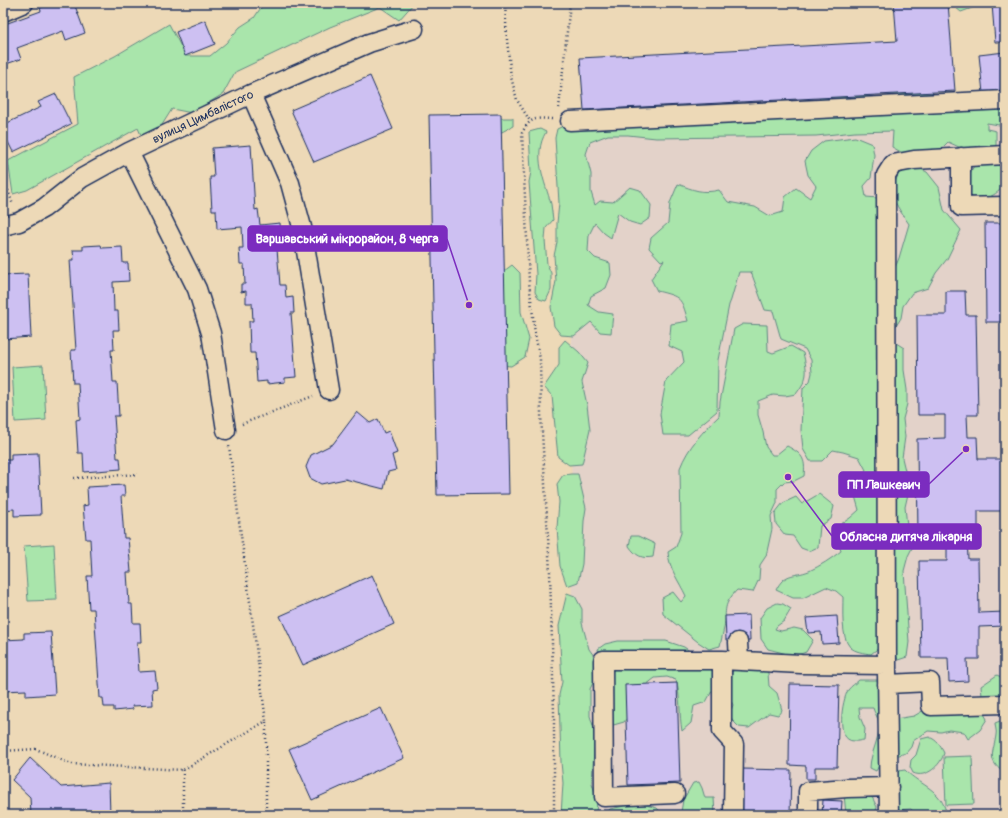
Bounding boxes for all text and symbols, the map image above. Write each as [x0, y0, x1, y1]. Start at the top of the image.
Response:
street label: вулиця Цимбалістого [150, 87, 257, 147]
callout: Варшавський мікрорайон, 8 черга [248, 226, 447, 251]
text: Варшавський мікрорайон, 8 черга [255, 231, 439, 247]
callout: ПП Лашкевич [839, 472, 929, 497]
text: ПП Лашкевич [847, 477, 921, 493]
callout: Обласна дитяча лікарня [832, 524, 981, 549]
text: Обласна дитяча лікарня [840, 529, 972, 545]

